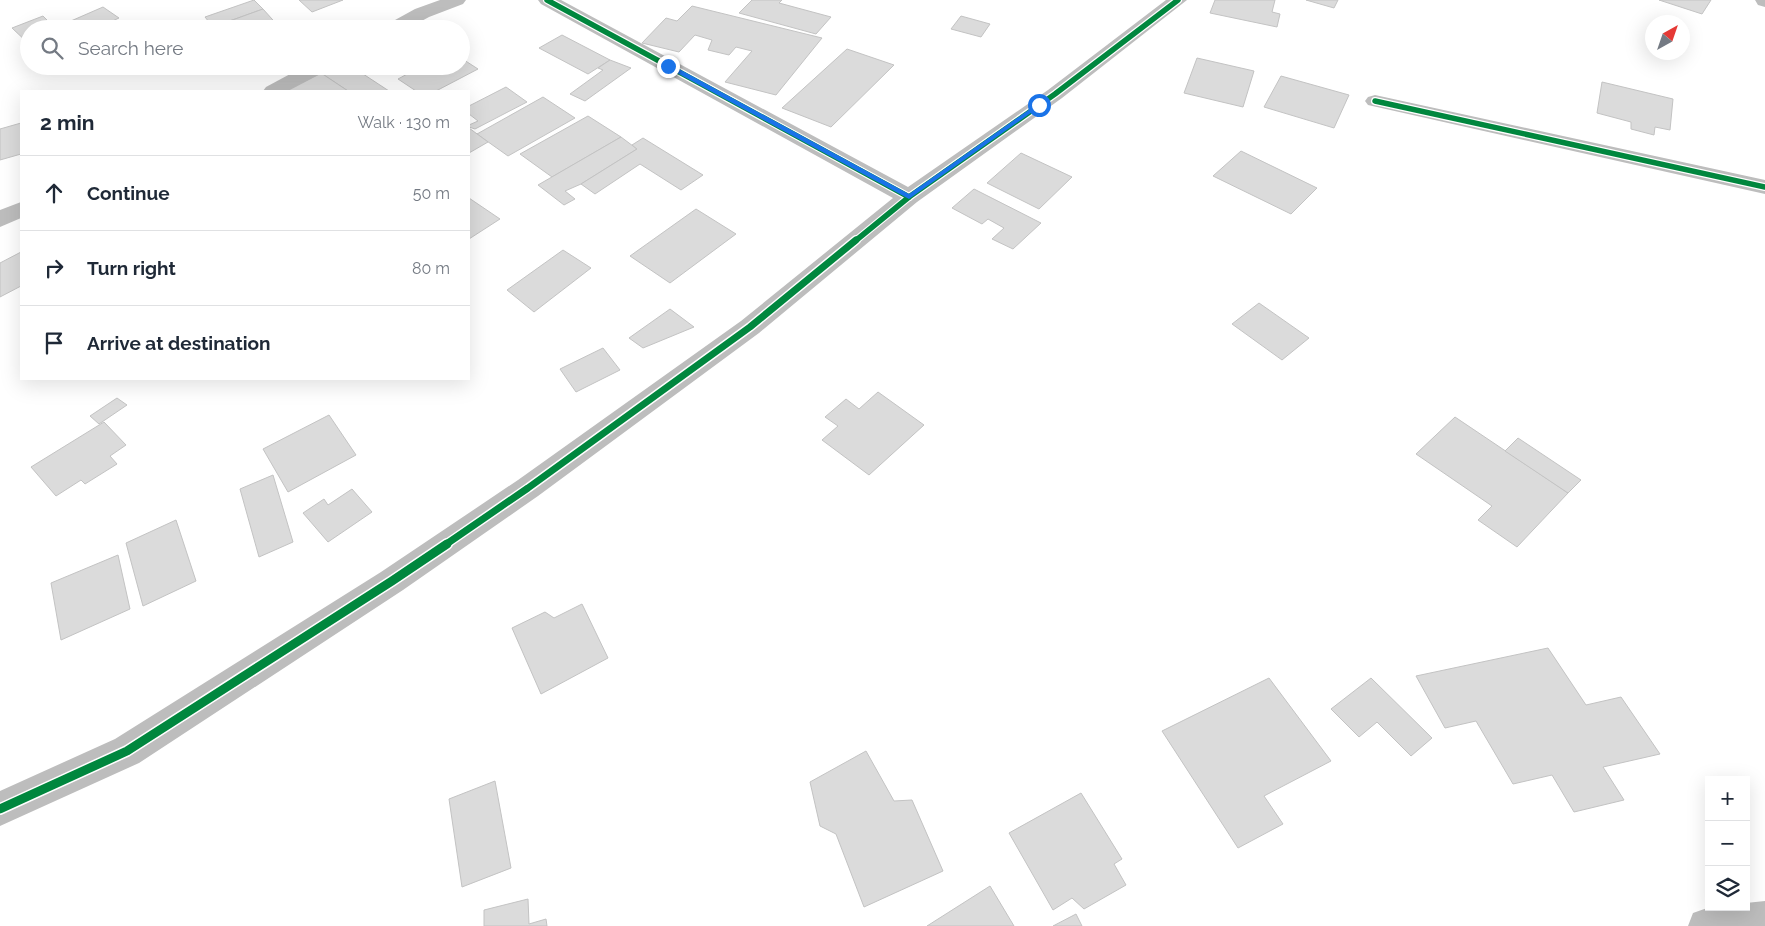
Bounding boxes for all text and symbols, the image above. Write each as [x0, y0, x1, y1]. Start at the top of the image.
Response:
north arrow [1645, 15, 1690, 60]
search box [20, 20, 470, 75]
icon: search [38, 34, 66, 62]
text: Search here [78, 37, 184, 59]
route end [657, 55, 680, 78]
route start [1028, 94, 1051, 117]
text: 2 min [40, 110, 94, 135]
text: Walk · 130 m [357, 113, 450, 132]
icon: ahead [40, 179, 68, 207]
text: Continue [87, 182, 170, 204]
text: 50 m [413, 184, 450, 203]
icon: right [40, 254, 68, 282]
text: Turn right [87, 257, 176, 279]
text: 80 m [412, 259, 450, 278]
icon: arrive [40, 329, 68, 357]
text: Arrive at destination [87, 332, 271, 354]
map controls [1705, 776, 1750, 911]
button: + [1705, 776, 1750, 821]
button: − [1705, 821, 1750, 866]
button: layers [1705, 866, 1750, 911]

